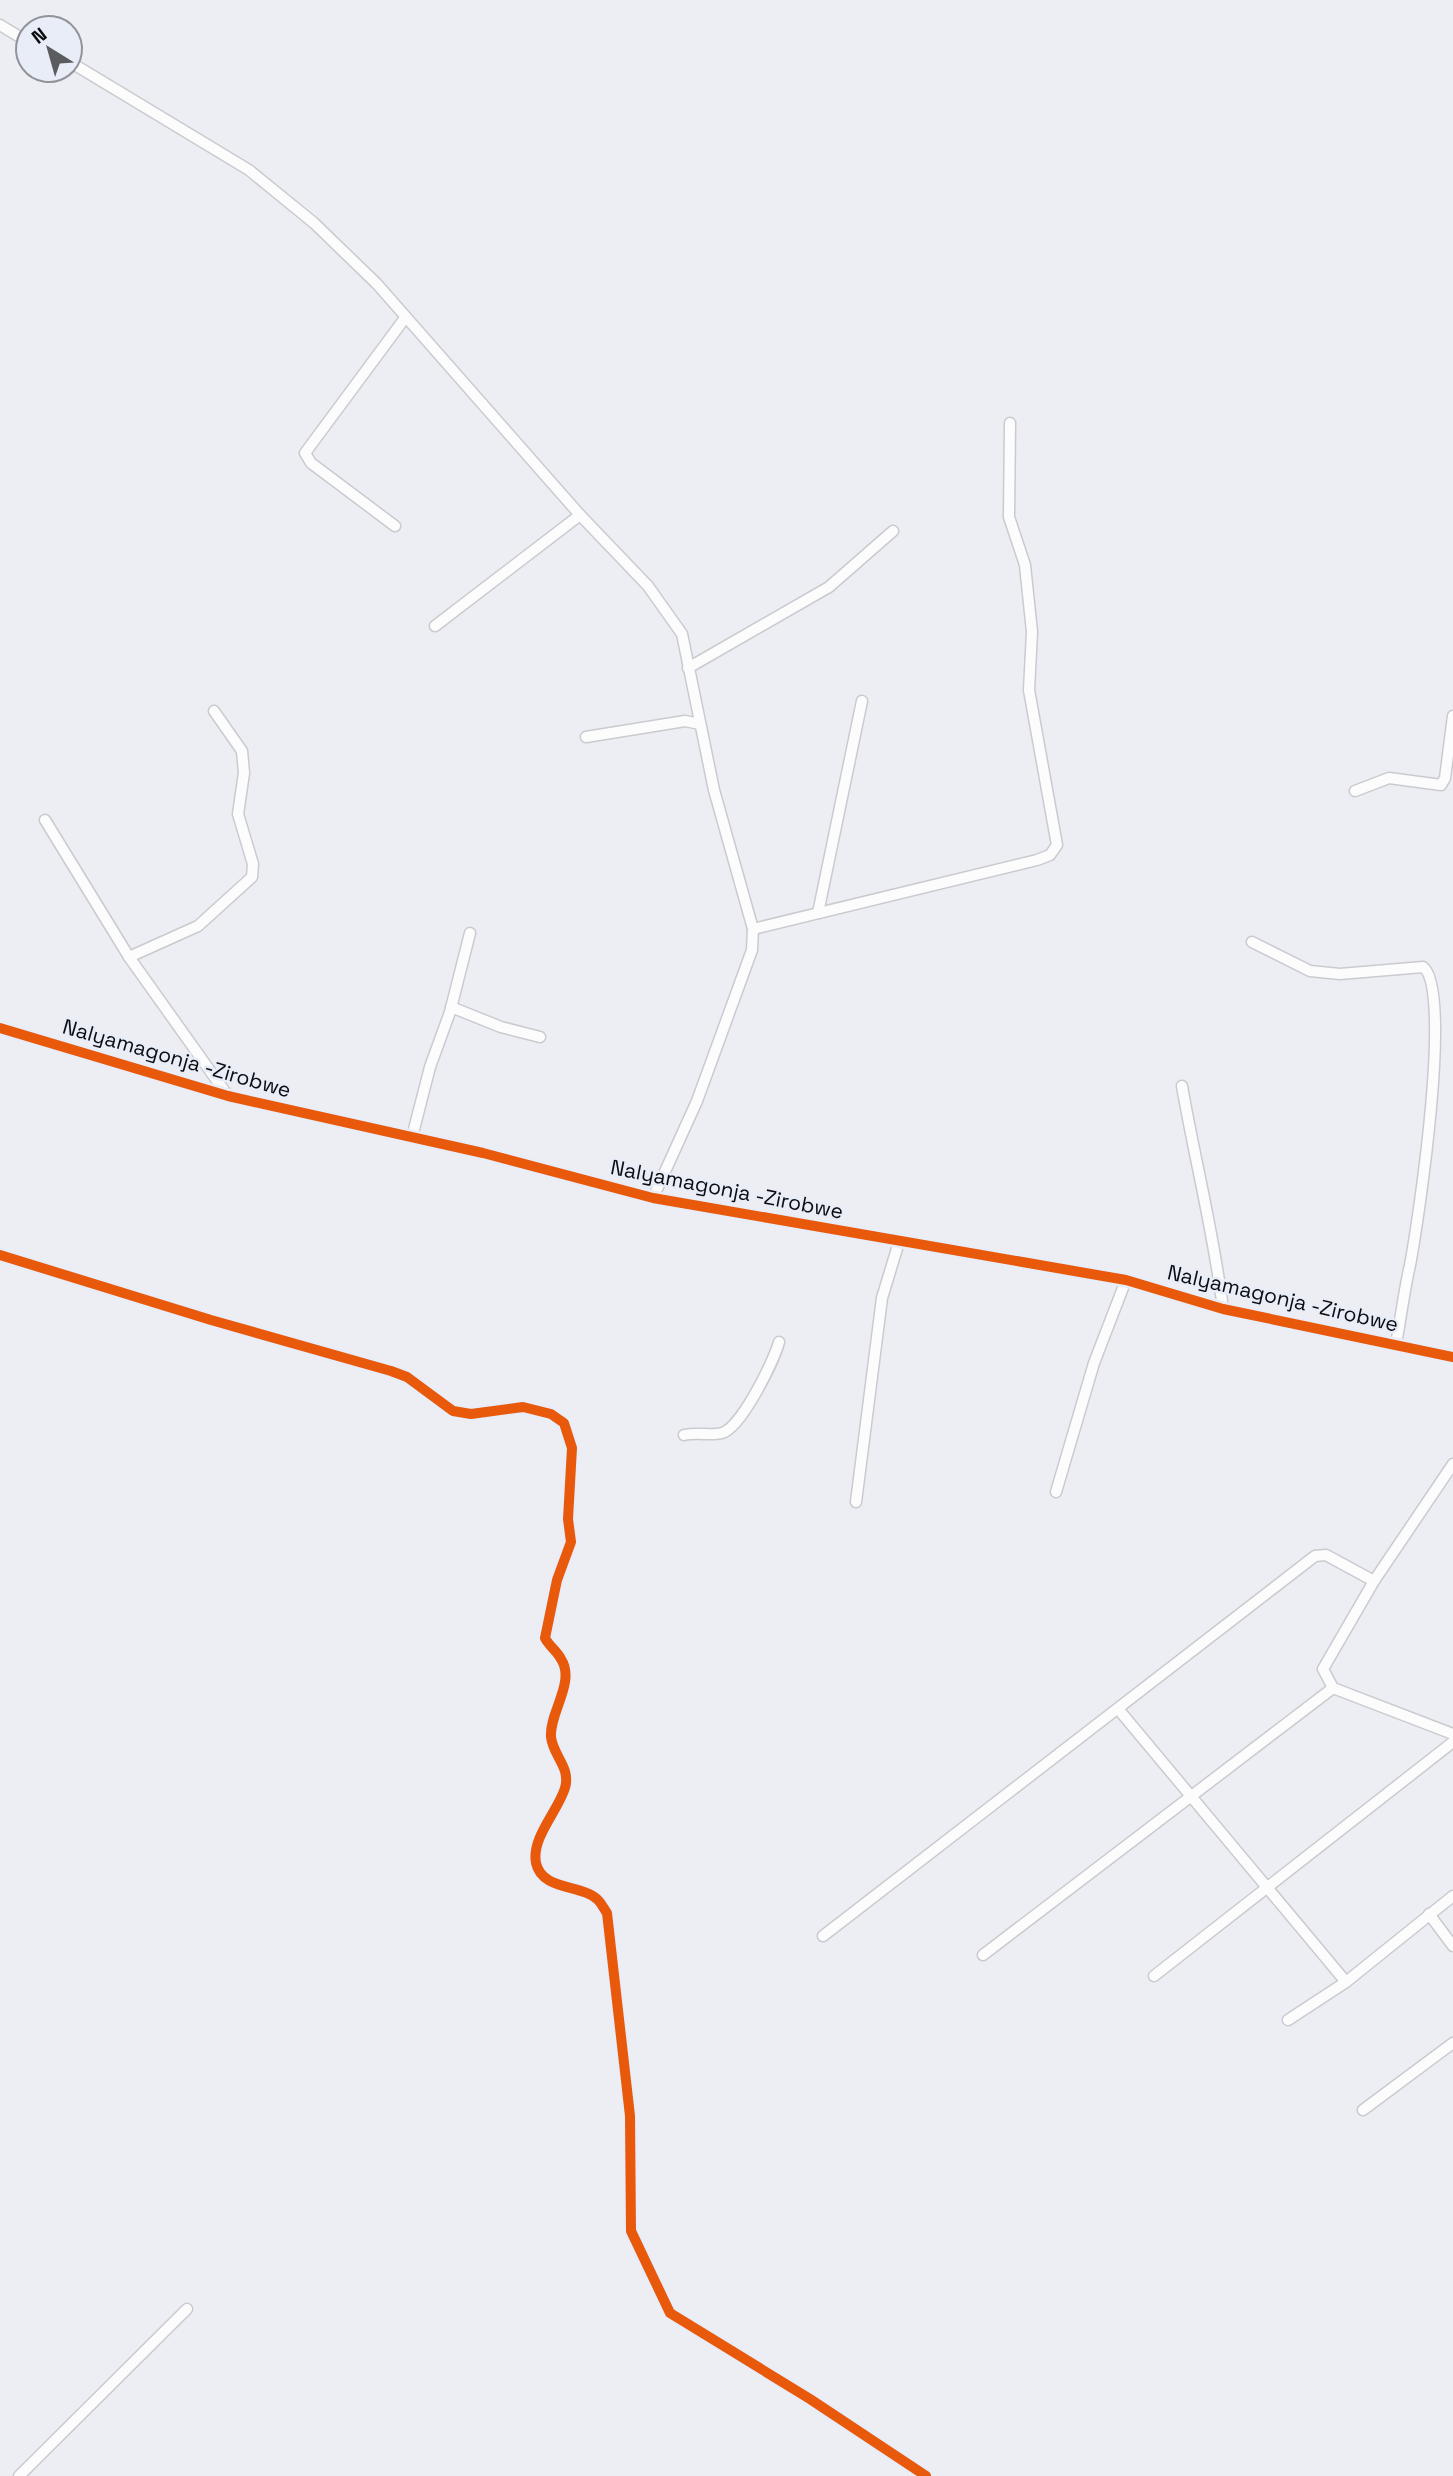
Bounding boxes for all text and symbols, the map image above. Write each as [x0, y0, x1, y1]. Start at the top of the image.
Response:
north arrow [14, 14, 84, 84]
text: N [26, 22, 52, 50]
street label: Nalyamagonja -Zirobwe [60, 1012, 294, 1104]
street label: Nalyamagonja -Zirobwe [608, 1153, 846, 1225]
street label: Nalyamagonja -Zirobwe [1165, 1258, 1401, 1338]

